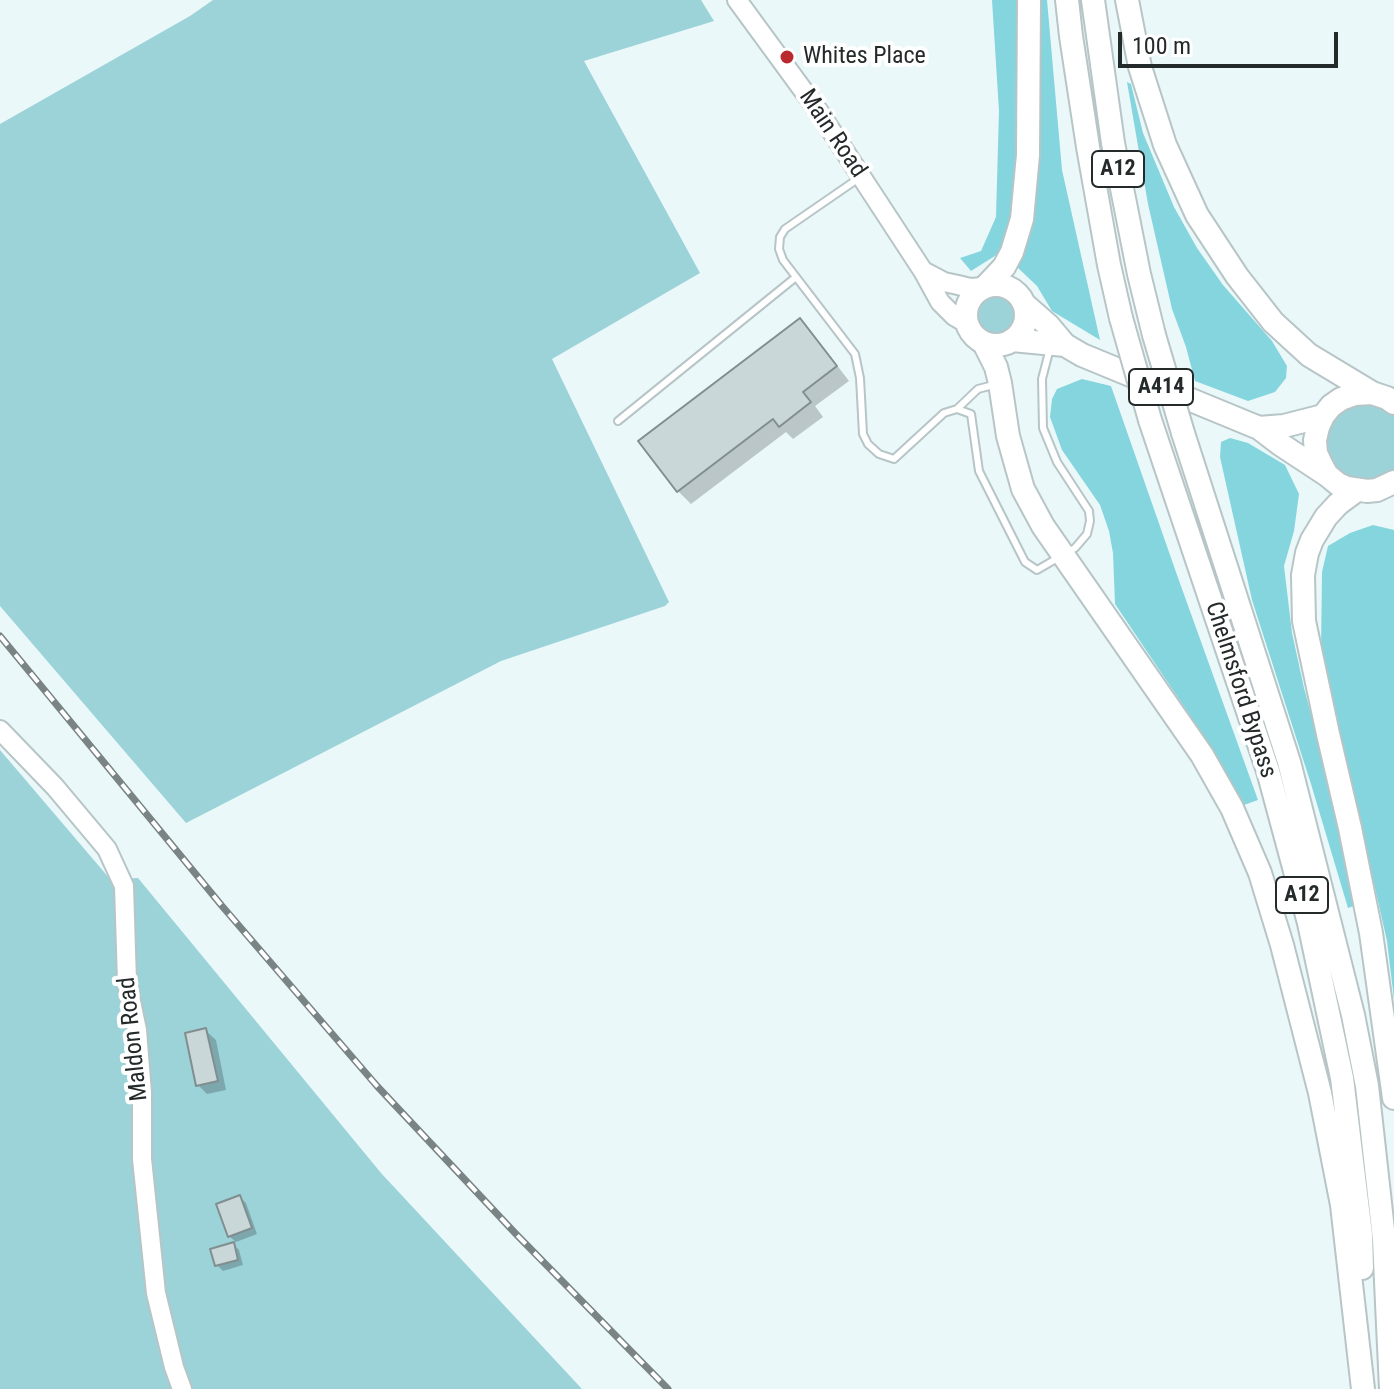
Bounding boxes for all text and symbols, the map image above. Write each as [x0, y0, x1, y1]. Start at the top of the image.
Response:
scale bar [1122, 16, 1342, 66]
text: 100 m [1132, 32, 1191, 60]
place label: Whites Place [803, 43, 926, 71]
marker: Whites Place [778, 48, 796, 66]
street label: Main Road [792, 84, 872, 184]
road number: A12 [1092, 151, 1144, 187]
road number: A414 [1129, 369, 1193, 405]
street label: Chelmsford Bypass [1198, 598, 1282, 782]
road number: A12 [1276, 877, 1328, 913]
street label: Maldon Road [113, 976, 155, 1102]

